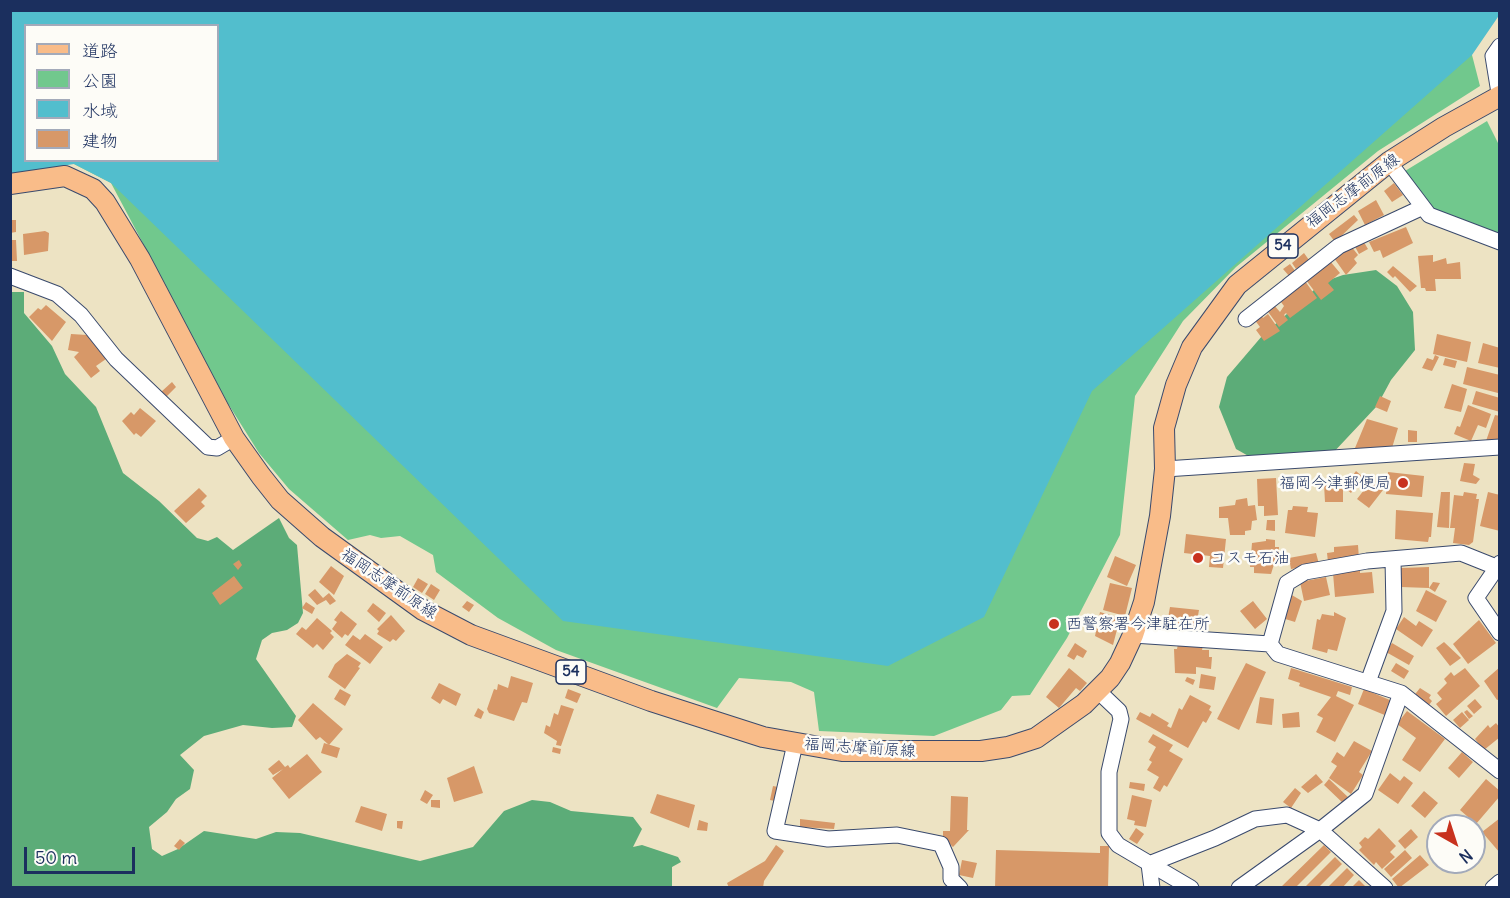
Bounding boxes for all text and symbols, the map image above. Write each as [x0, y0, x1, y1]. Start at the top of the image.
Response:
legend [24, 24, 219, 162]
text: 道路 [82, 39, 118, 62]
text: 公園 [82, 69, 118, 92]
text: 水域 [82, 99, 118, 122]
text: 建物 [82, 129, 118, 152]
street label: 福岡志摩前原線 [1302, 150, 1404, 232]
road number: 54 [1268, 234, 1298, 258]
place label: 福岡今津郵便局 [1279, 473, 1391, 493]
marker: 福岡今津郵便局 [1396, 476, 1410, 490]
street label: 福岡志摩前原線 [337, 545, 441, 623]
place label: コスモ石油 [1210, 548, 1290, 568]
marker: コスモ石油 [1191, 551, 1205, 565]
place label: 西警察署今津駐在所 [1066, 614, 1210, 634]
marker: 西警察署今津駐在所 [1047, 617, 1061, 631]
road number: 54 [556, 660, 586, 684]
street label: 福岡志摩前原線 [803, 735, 917, 761]
north arrow [1426, 814, 1486, 874]
scale bar [27, 835, 138, 873]
text: N [1455, 845, 1477, 868]
text: 50 m [35, 846, 77, 869]

